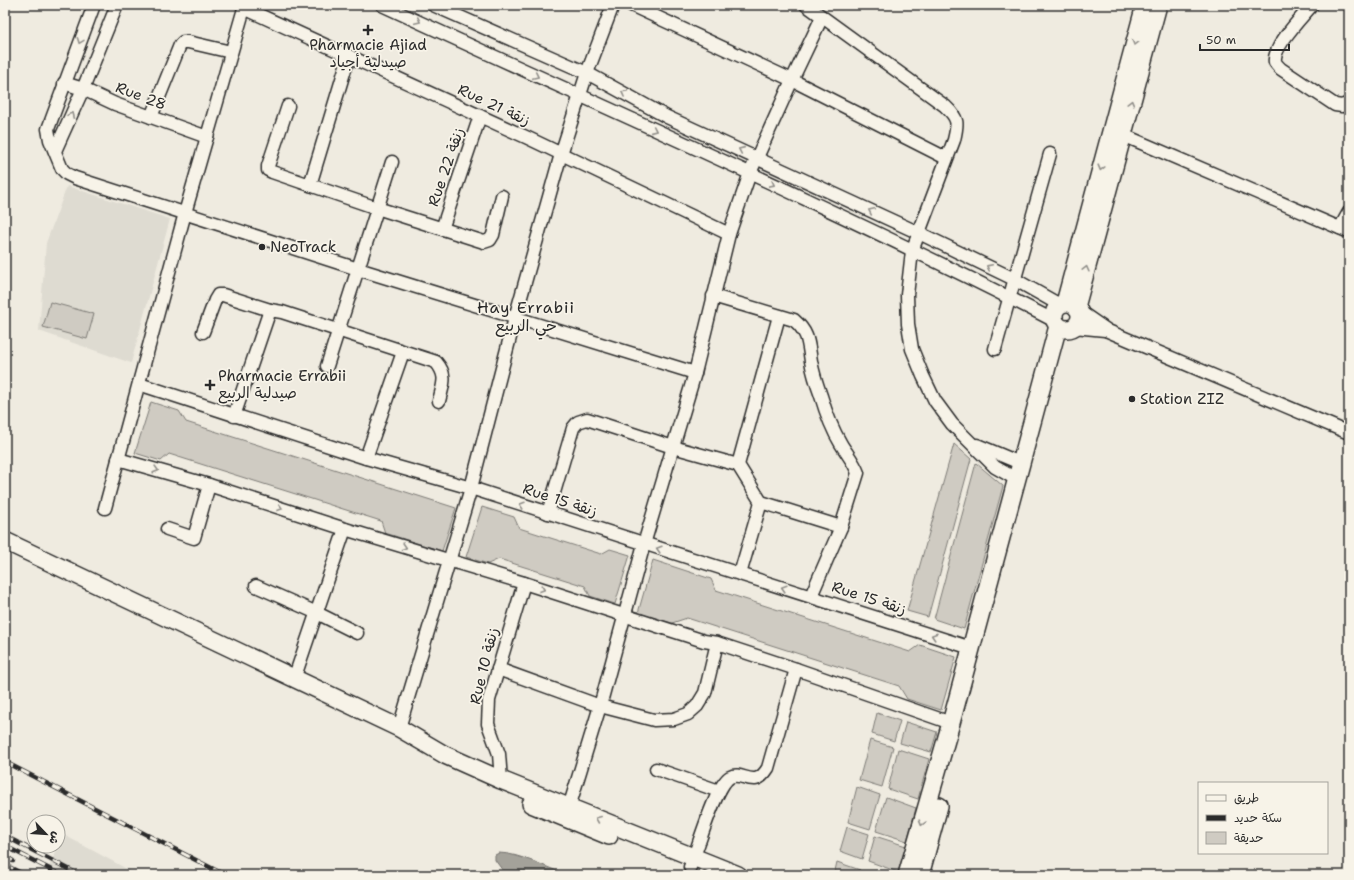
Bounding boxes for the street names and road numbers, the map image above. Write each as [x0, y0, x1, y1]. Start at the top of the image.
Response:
street label: Rue 28 [113, 77, 169, 115]
street label: Rue 21 زنقة [454, 79, 534, 131]
street label: Rue 22 زنقة [423, 125, 469, 209]
street label: Rue 15 زنقة [520, 479, 600, 521]
street label: Rue 15 زنقة [829, 577, 909, 619]
street label: Rue 10 زنقة [465, 626, 503, 706]

